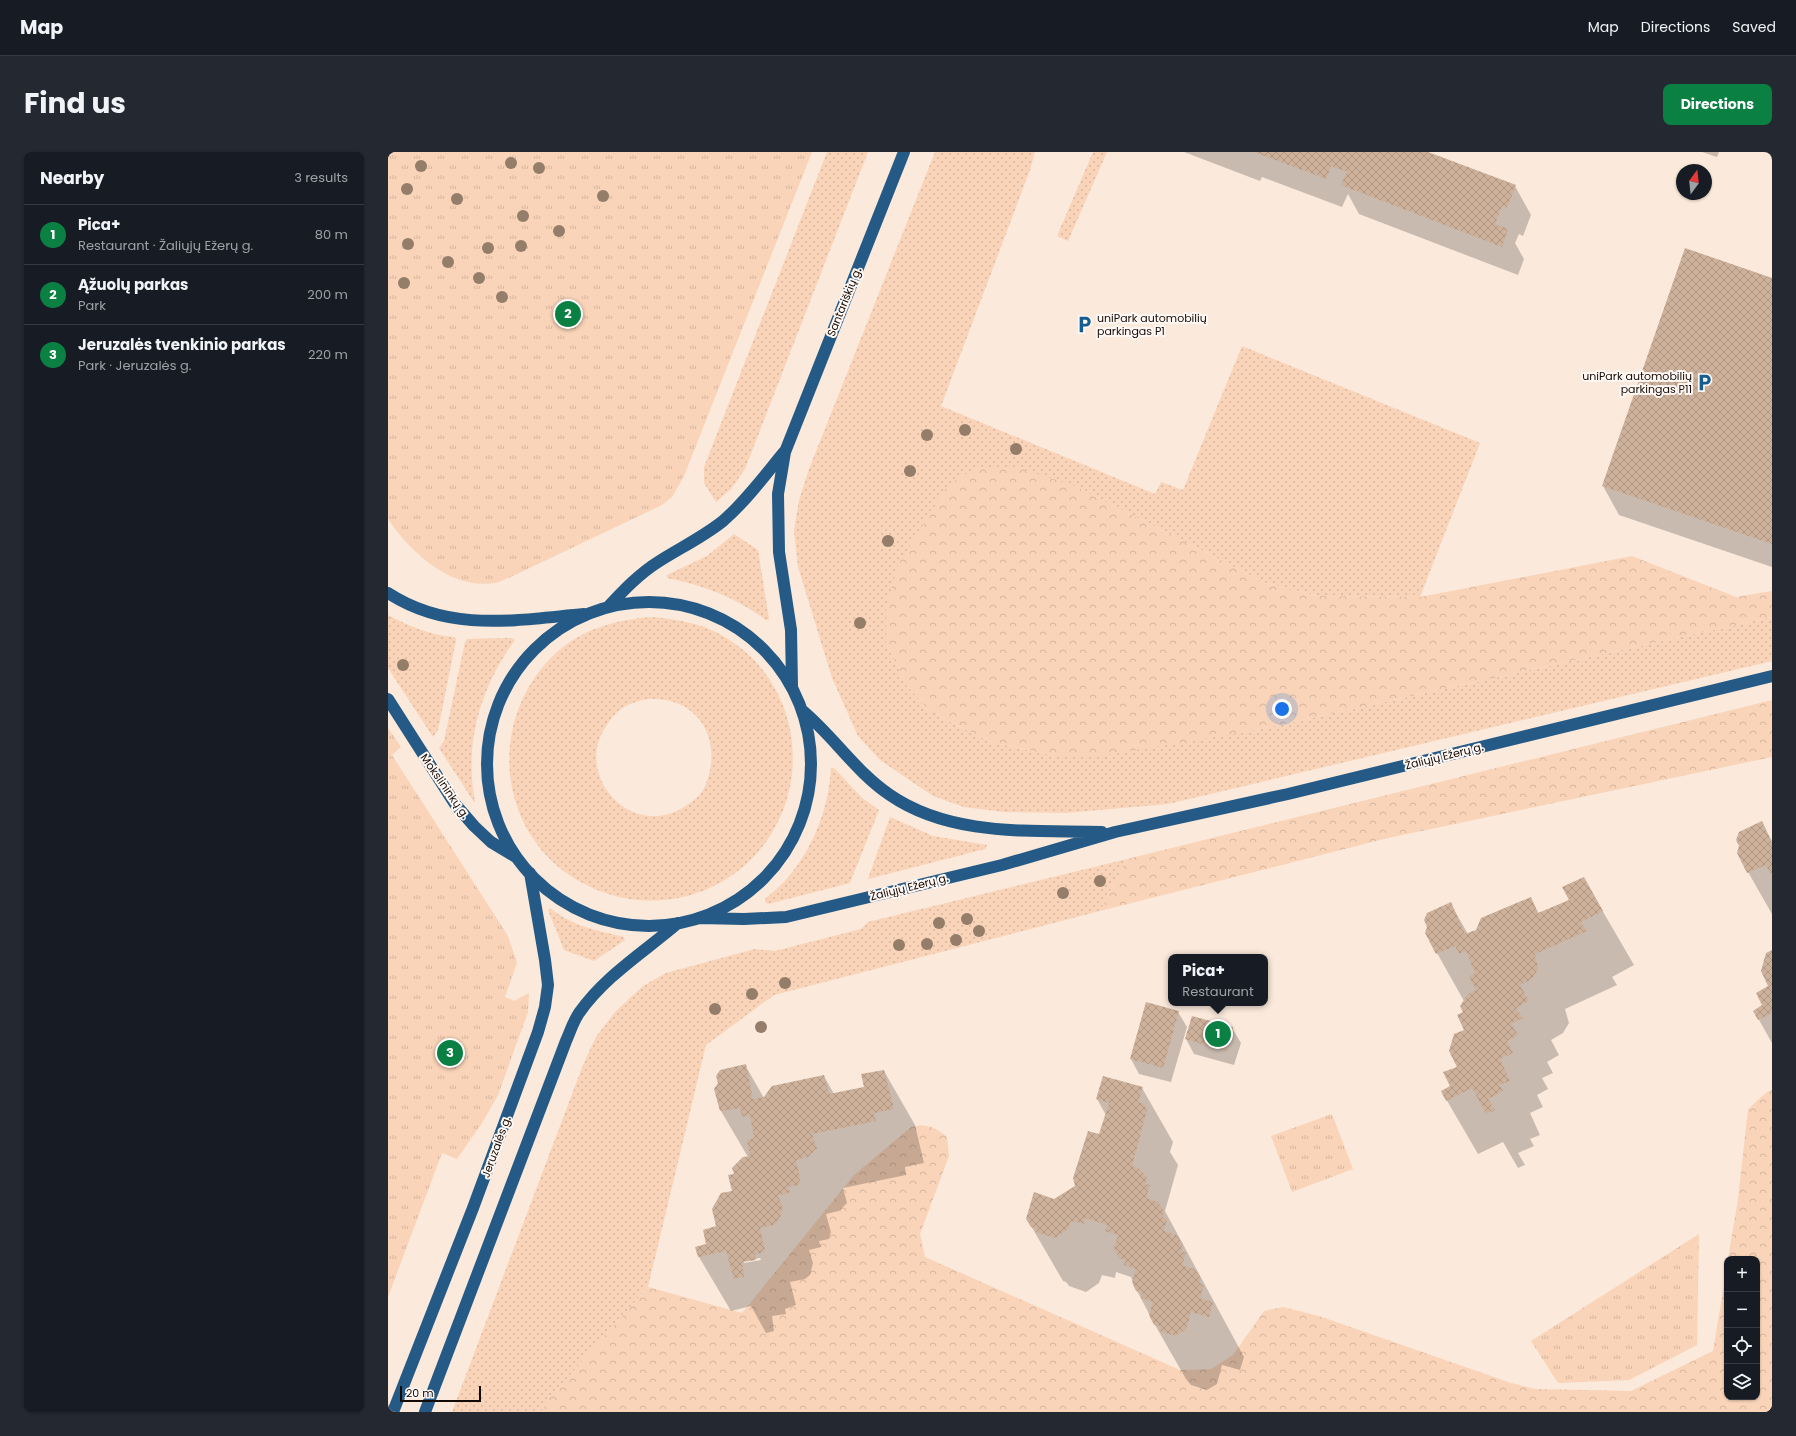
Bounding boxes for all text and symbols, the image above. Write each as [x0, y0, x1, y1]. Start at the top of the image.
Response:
text: Map [20, 14, 63, 41]
text: Map [1588, 17, 1619, 37]
text: Directions [1641, 17, 1710, 37]
text: Saved [1732, 17, 1776, 37]
text: Find us [24, 84, 126, 123]
button: Directions [1663, 84, 1772, 125]
north arrow [1676, 164, 1712, 200]
text: Nearby [40, 166, 104, 190]
text: 3 results [294, 168, 348, 187]
text: Pica+ [78, 214, 120, 235]
text: 1 [51, 225, 55, 244]
text: 80 m [315, 225, 348, 244]
text: Restaurant · Žaliųjų Ežerų g. [78, 236, 253, 255]
street label: Santariškių g. [823, 265, 865, 339]
text: Ąžuolų parkas [78, 274, 189, 295]
text: 2 [49, 285, 57, 304]
text: 200 m [307, 285, 348, 304]
text: Park [78, 296, 106, 315]
pin: 2 [555, 299, 581, 329]
place label: uniPark automobilių parkingas P1 [1097, 310, 1207, 339]
parking icon: uniPark automobilių parkingas P1 [1074, 314, 1094, 334]
text: Jeruzalės tvenkinio parkas [78, 334, 286, 355]
text: 3 [49, 345, 57, 364]
text: 220 m [308, 345, 348, 364]
text: Park · Jeruzalės g. [78, 356, 191, 375]
place label: uniPark automobilių parkingas P11 [1582, 368, 1692, 397]
parking icon: uniPark automobilių parkingas P11 [1695, 372, 1715, 392]
your location [1272, 699, 1292, 719]
street label: Žaliųjų Ežerų g. [1403, 739, 1485, 773]
street label: Mokslininkų g. [417, 750, 473, 822]
street label: Žaliųjų Ežerų g. [868, 870, 950, 904]
popup [1168, 954, 1268, 1006]
text: Pica+ [1182, 960, 1225, 981]
text: Restaurant [1182, 982, 1254, 1001]
pin: 1 [1205, 1019, 1231, 1049]
pin: 3 [437, 1038, 463, 1068]
street label: Jeruzalės g. [478, 1114, 514, 1180]
map controls [1724, 1256, 1760, 1400]
button: + [1724, 1256, 1760, 1292]
button: − [1724, 1292, 1760, 1328]
button: locate [1724, 1328, 1760, 1364]
button: layers [1724, 1364, 1760, 1400]
scale bar [400, 1384, 481, 1403]
text: 20 m [406, 1385, 434, 1401]

